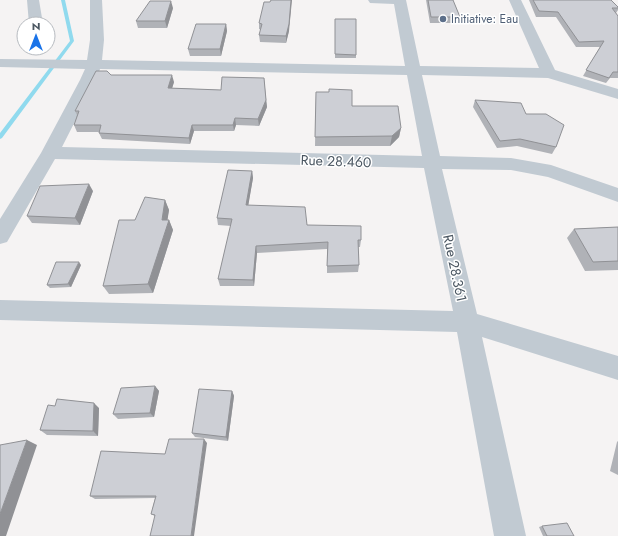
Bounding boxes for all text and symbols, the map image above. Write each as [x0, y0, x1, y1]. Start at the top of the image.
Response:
place label: Initiative: Eau [451, 10, 518, 28]
marker: Initiative: Eau [438, 14, 448, 24]
north arrow [16, 16, 56, 56]
text: N [32, 18, 40, 34]
street label: Rue 28.460 [300, 150, 372, 172]
street label: Rue 28.361 [438, 233, 472, 303]

